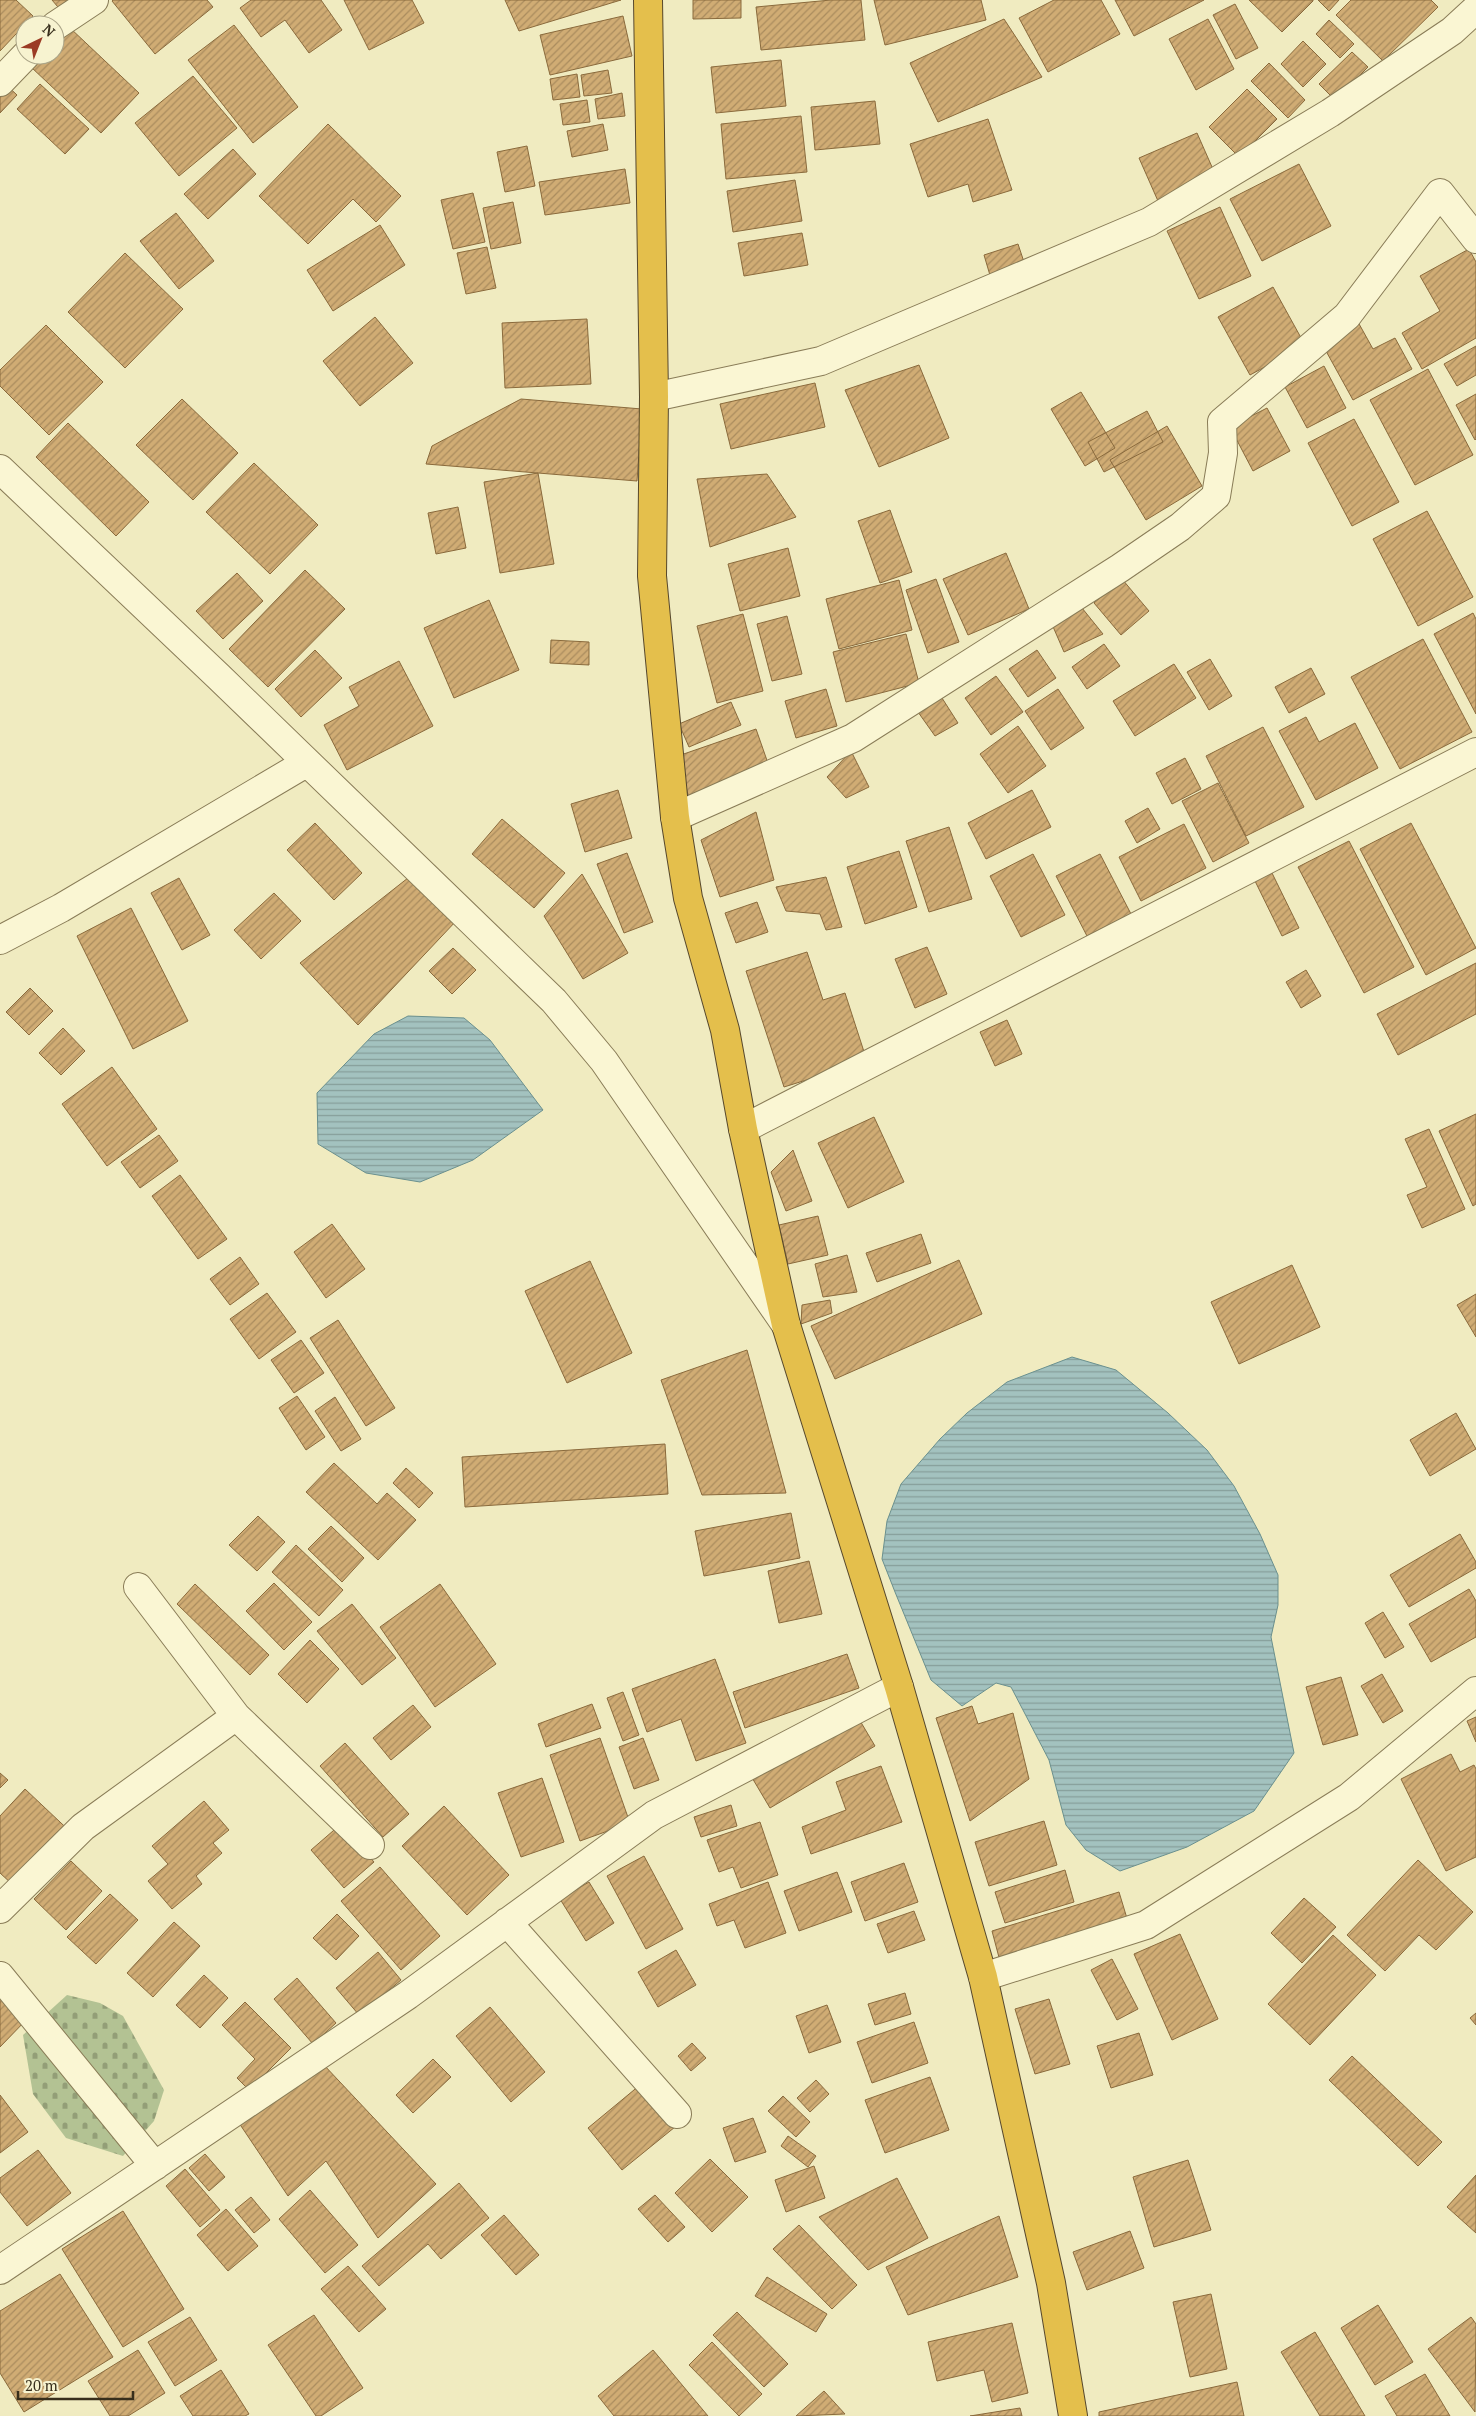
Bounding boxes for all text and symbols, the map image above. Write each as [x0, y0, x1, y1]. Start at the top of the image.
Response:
north arrow [15, 15, 65, 65]
text: N [39, 20, 60, 41]
scale bar [18, 2368, 132, 2400]
text: 20 m [25, 2375, 58, 2395]

